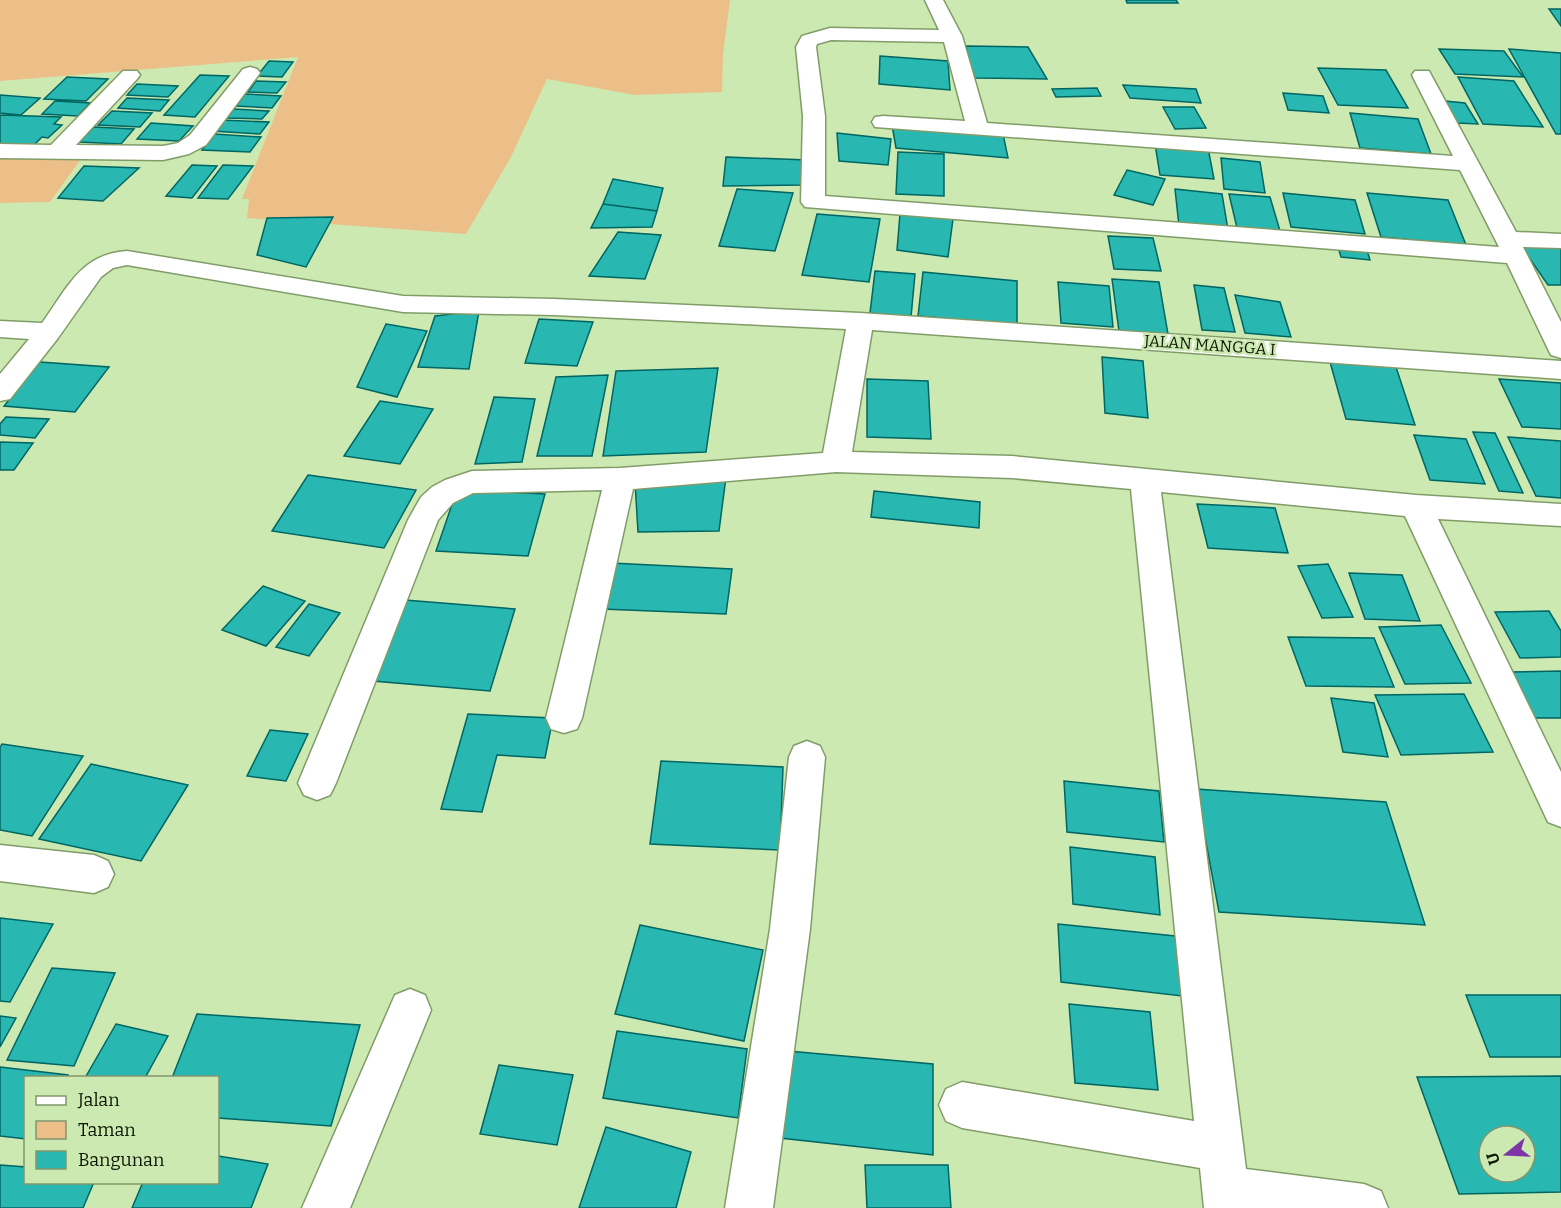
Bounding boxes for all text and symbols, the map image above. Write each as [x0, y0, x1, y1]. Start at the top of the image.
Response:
street label: JALAN MANGGA I [1143, 331, 1276, 359]
legend [24, 1076, 219, 1184]
text: Jalan [77, 1089, 120, 1111]
text: Taman [78, 1119, 136, 1141]
north arrow [1477, 1124, 1537, 1184]
text: Bangunan [78, 1149, 165, 1171]
text: U [1482, 1150, 1504, 1167]

